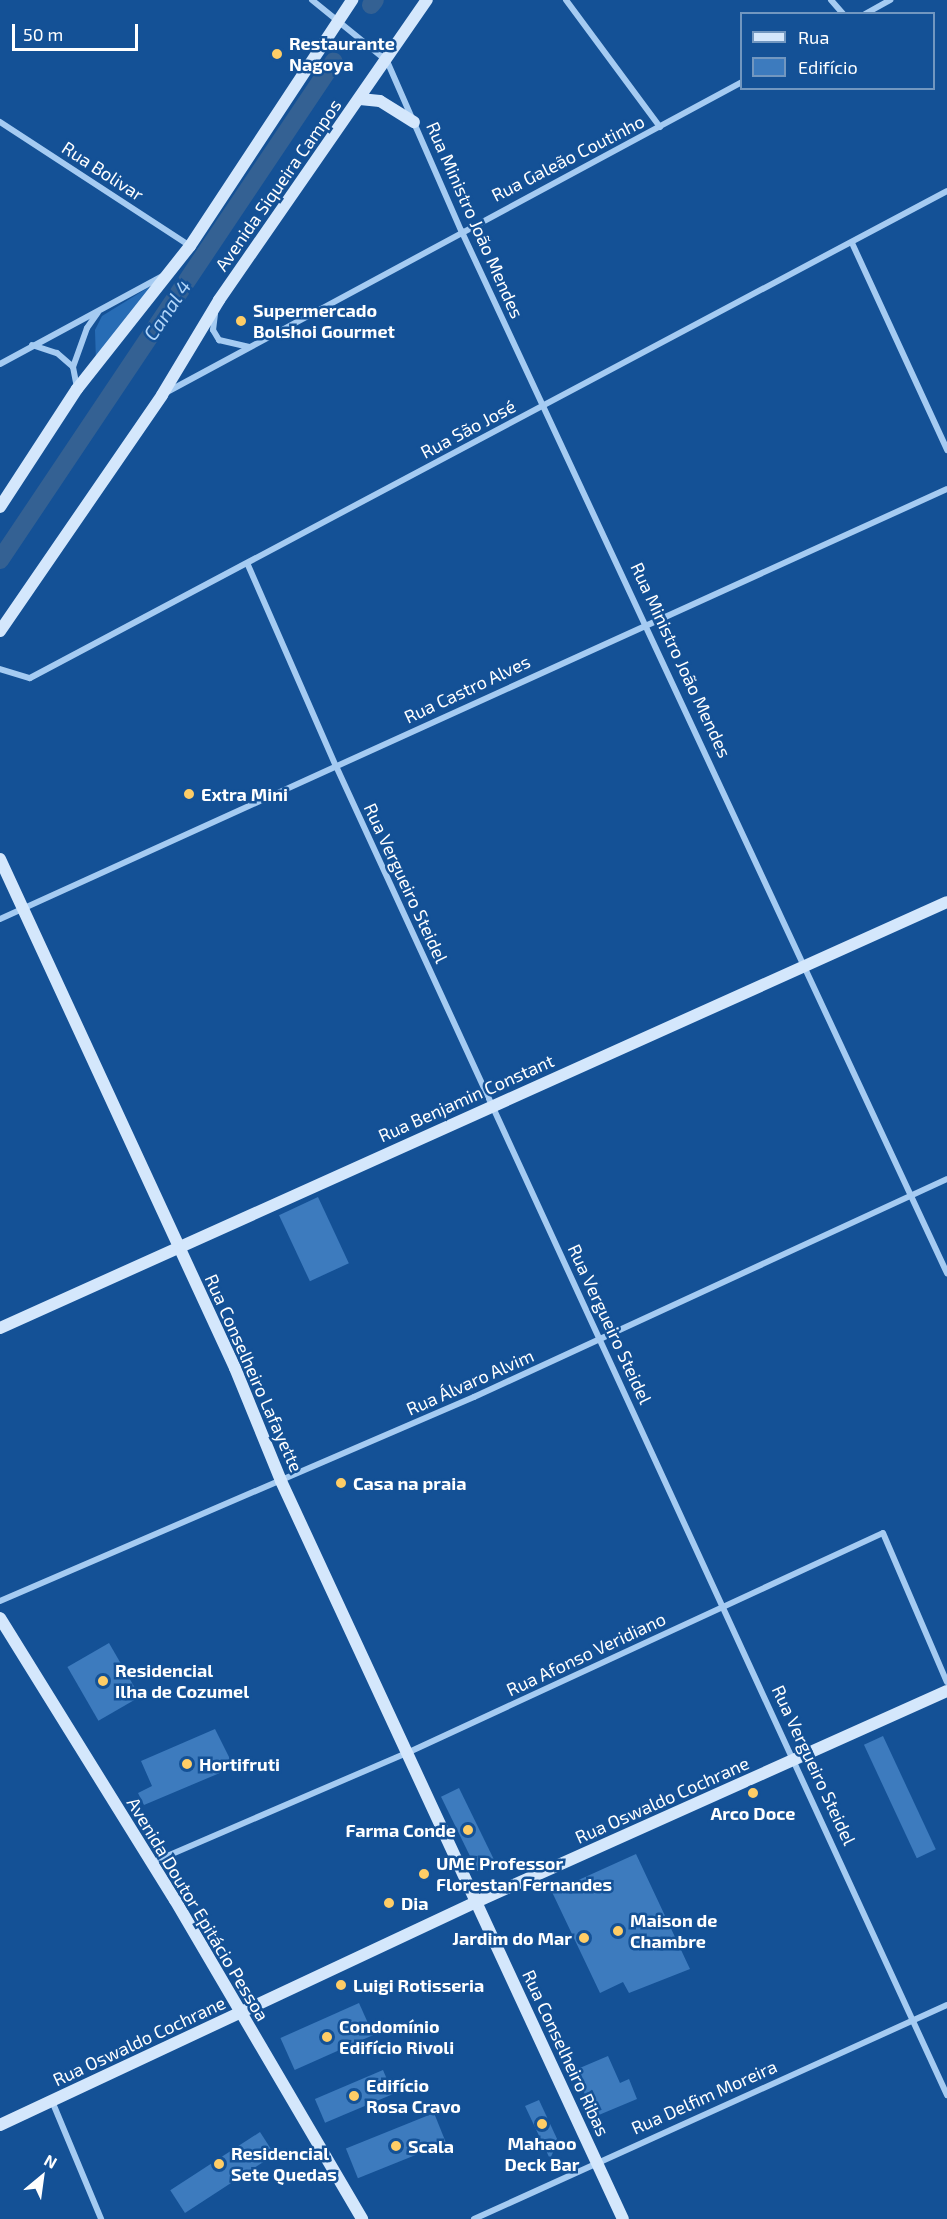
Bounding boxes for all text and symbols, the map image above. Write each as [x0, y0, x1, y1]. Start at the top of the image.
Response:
scale bar [15, 12, 141, 50]
legend [740, 12, 935, 90]
text: 50 m [23, 23, 63, 45]
text: Rua [798, 26, 829, 48]
place label: Restaurante Nagoya [289, 33, 395, 76]
marker: Restaurante Nagoya [270, 47, 284, 61]
text: Edifício [798, 56, 858, 78]
street label: Avenida Siqueira Campos [210, 95, 346, 275]
street label: Rua Galeão Coutinho [488, 110, 648, 206]
street label: Rua Ministro João Mendes [422, 118, 528, 322]
street label: Rua Bolivar [58, 137, 148, 205]
water label: Canal 4 [138, 275, 196, 345]
place label: Supermercado Bolshoi Gourmet [253, 300, 395, 342]
marker: Supermercado Bolshoi Gourmet [234, 314, 248, 328]
street label: Rua São José [417, 395, 519, 463]
street label: Rua Ministro João Mendes [626, 559, 736, 761]
street label: Rua Castro Alves [400, 650, 534, 728]
place label: Extra Mini [201, 783, 288, 805]
marker: Extra Mini [182, 787, 196, 801]
street label: Rua Vergueiro Steidel [359, 799, 453, 967]
street label: Rua Benjamin Constant [375, 1050, 557, 1146]
street label: Rua Vergueiro Steidel [563, 1240, 657, 1408]
street label: Rua Conselheiro Lafayette [201, 1271, 307, 1475]
street label: Rua Álvaro Alvim [403, 1344, 537, 1420]
place label: Casa na praia [353, 1472, 466, 1494]
marker: Casa na praia [334, 1476, 348, 1490]
street label: Rua Afonso Veridiano [503, 1607, 669, 1701]
place label: Residencial Ilha de Cozumel [115, 1660, 249, 1702]
marker: Residencial Ilha de Cozumel [96, 1674, 110, 1688]
street label: Rua Vergueiro Steidel [767, 1681, 861, 1849]
street label: Rua Oswaldo Cochrane [572, 1752, 752, 1848]
place label: Hortifruti [199, 1753, 280, 1775]
marker: Hortifruti [180, 1757, 194, 1771]
marker: Arco Doce [746, 1786, 760, 1800]
street label: Avenida Doutor Epitácio Pessoa [122, 1793, 274, 2025]
place label: Arco Doce [711, 1802, 795, 1824]
place label: Farma Conde [345, 1819, 456, 1841]
marker: Farma Conde [461, 1823, 475, 1837]
place label: UME Professor Florestan Fernandes [436, 1853, 612, 1896]
marker: UME Professor Florestan Fernandes [417, 1867, 431, 1881]
place label: Dia [401, 1892, 429, 1914]
marker: Dia [382, 1896, 396, 1910]
place label: Maison de Chambre [630, 1910, 717, 1952]
marker: Maison de Chambre [611, 1924, 625, 1938]
place label: Jardim do Mar [452, 1927, 572, 1949]
marker: Jardim do Mar [577, 1931, 591, 1945]
street label: Rua Conselheiro Ribas [518, 1966, 614, 2140]
place label: Luigi Rotisseria [353, 1974, 484, 1996]
marker: Luigi Rotisseria [334, 1978, 348, 1992]
street label: Rua Oswaldo Cochrane [49, 1991, 229, 2091]
place label: Condomínio Edifício Rivoli [339, 2016, 454, 2058]
marker: Condomínio Edifício Rivoli [320, 2030, 334, 2044]
street label: Rua Delfim Moreira [628, 2055, 780, 2139]
place label: Edifício Rosa Cravo [366, 2075, 461, 2118]
marker: Edifício Rosa Cravo [347, 2089, 361, 2103]
marker: Mahaoo Deck Bar [535, 2117, 549, 2131]
place label: Mahaoo Deck Bar [504, 2133, 580, 2176]
place label: Scala [408, 2135, 454, 2157]
marker: Scala [389, 2139, 403, 2153]
place label: Residencial Sete Quedas [231, 2143, 337, 2186]
north arrow [12, 2147, 72, 2207]
text: N [41, 2150, 61, 2172]
marker: Residencial Sete Quedas [212, 2157, 226, 2171]

